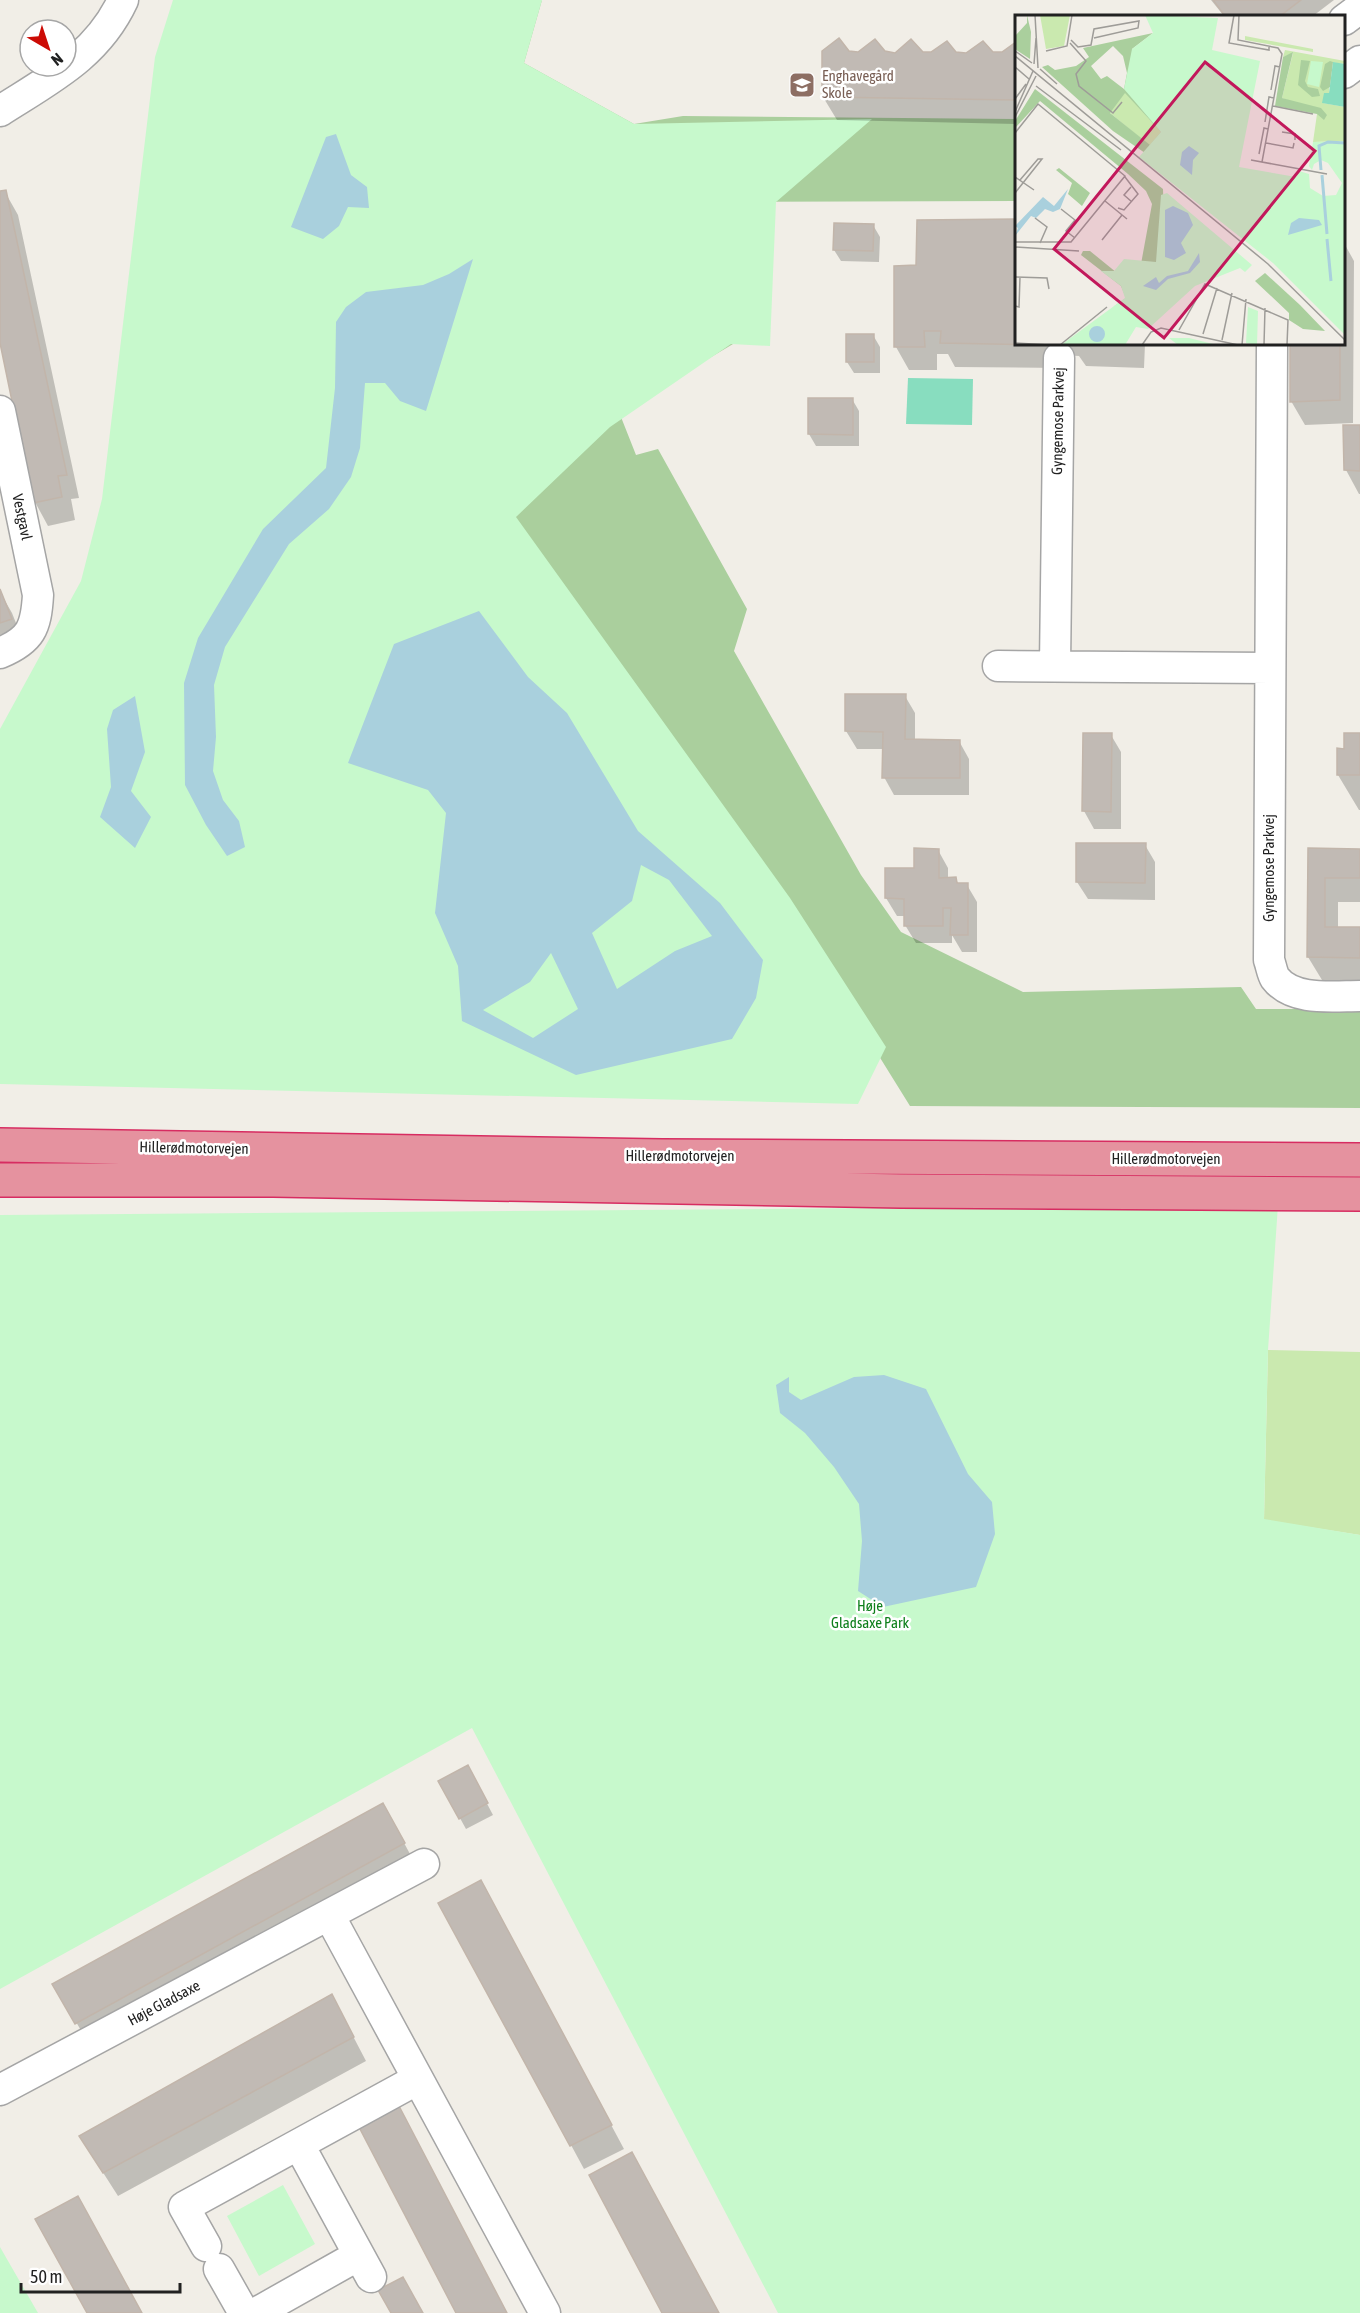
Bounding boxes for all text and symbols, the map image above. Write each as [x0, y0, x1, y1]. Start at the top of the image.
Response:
inset map [1015, 15, 1345, 345]
north arrow [18, 18, 78, 78]
text: N [48, 50, 67, 70]
place label: Enghavegård Skole [822, 67, 894, 101]
school or university icon: Enghavegård Skole [787, 70, 817, 100]
street label: Gyngemose Parkvej [1048, 367, 1067, 475]
street label: Vestgavl [9, 492, 36, 541]
street label: Gyngemose Parkvej [1260, 814, 1277, 922]
street label: Hillerødmotorvejen [139, 1138, 249, 1157]
street label: Hillerødmotorvejen [625, 1147, 735, 1164]
street label: Hillerødmotorvejen [1111, 1150, 1221, 1167]
park label: Høje Gladsaxe Park [831, 1597, 909, 1631]
street label: Høje Gladsaxe [125, 1976, 203, 2029]
scale bar [21, 2256, 180, 2294]
text: 50 m [30, 2266, 62, 2287]

